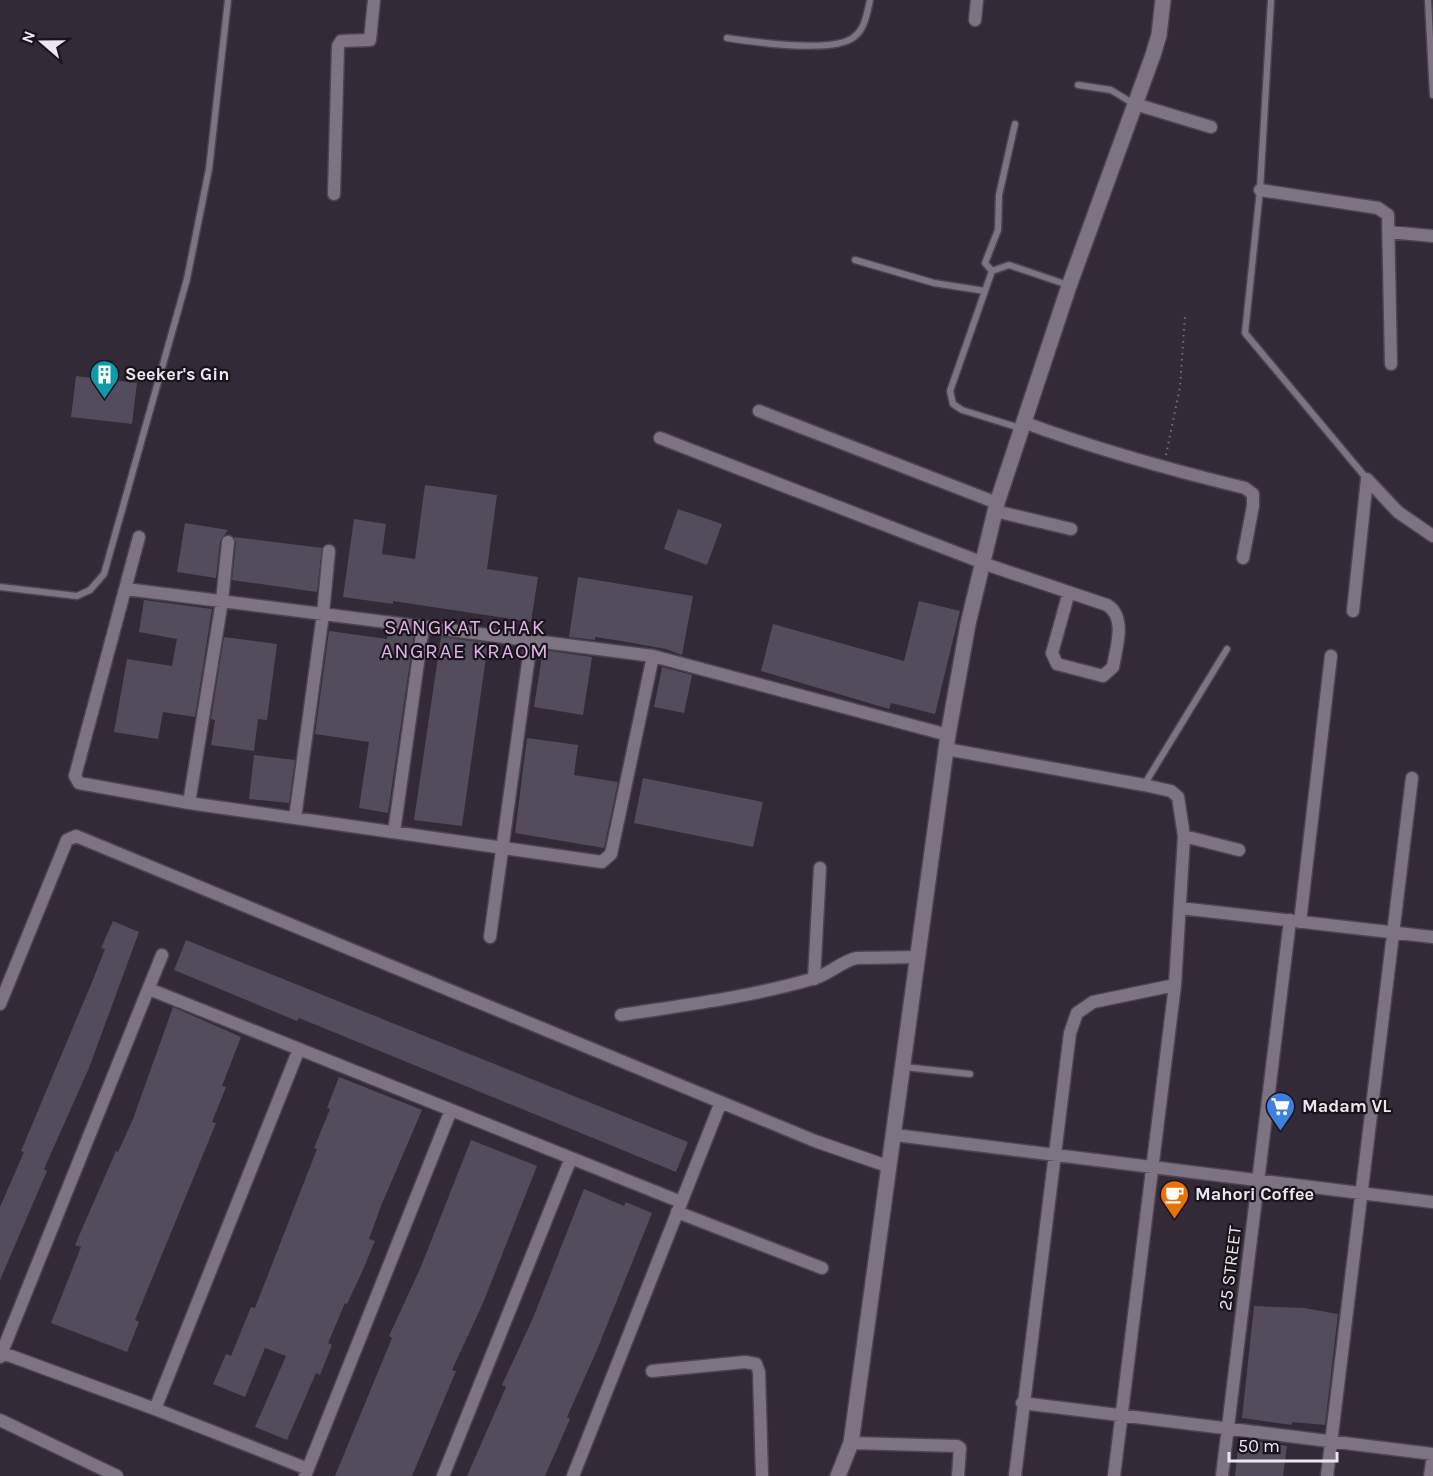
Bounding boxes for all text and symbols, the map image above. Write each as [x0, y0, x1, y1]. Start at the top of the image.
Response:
north arrow [12, 12, 72, 72]
text: N [17, 28, 39, 46]
building icon: Seeker's Gin [88, 358, 120, 400]
place label: Seeker's Gin [125, 363, 229, 385]
district label: SANGKAT CHAK ANGRAE KRAOM [381, 615, 549, 663]
supermarket icon: Madam VL [1265, 1090, 1297, 1132]
place label: Madam VL [1302, 1095, 1391, 1117]
cafe icon: Mahori Coffee [1158, 1178, 1190, 1220]
place label: Mahori Coffee [1195, 1183, 1314, 1205]
street label: 25 STREET [1214, 1224, 1246, 1312]
scale bar [1229, 1425, 1337, 1463]
text: 50 m [1238, 1435, 1280, 1457]

